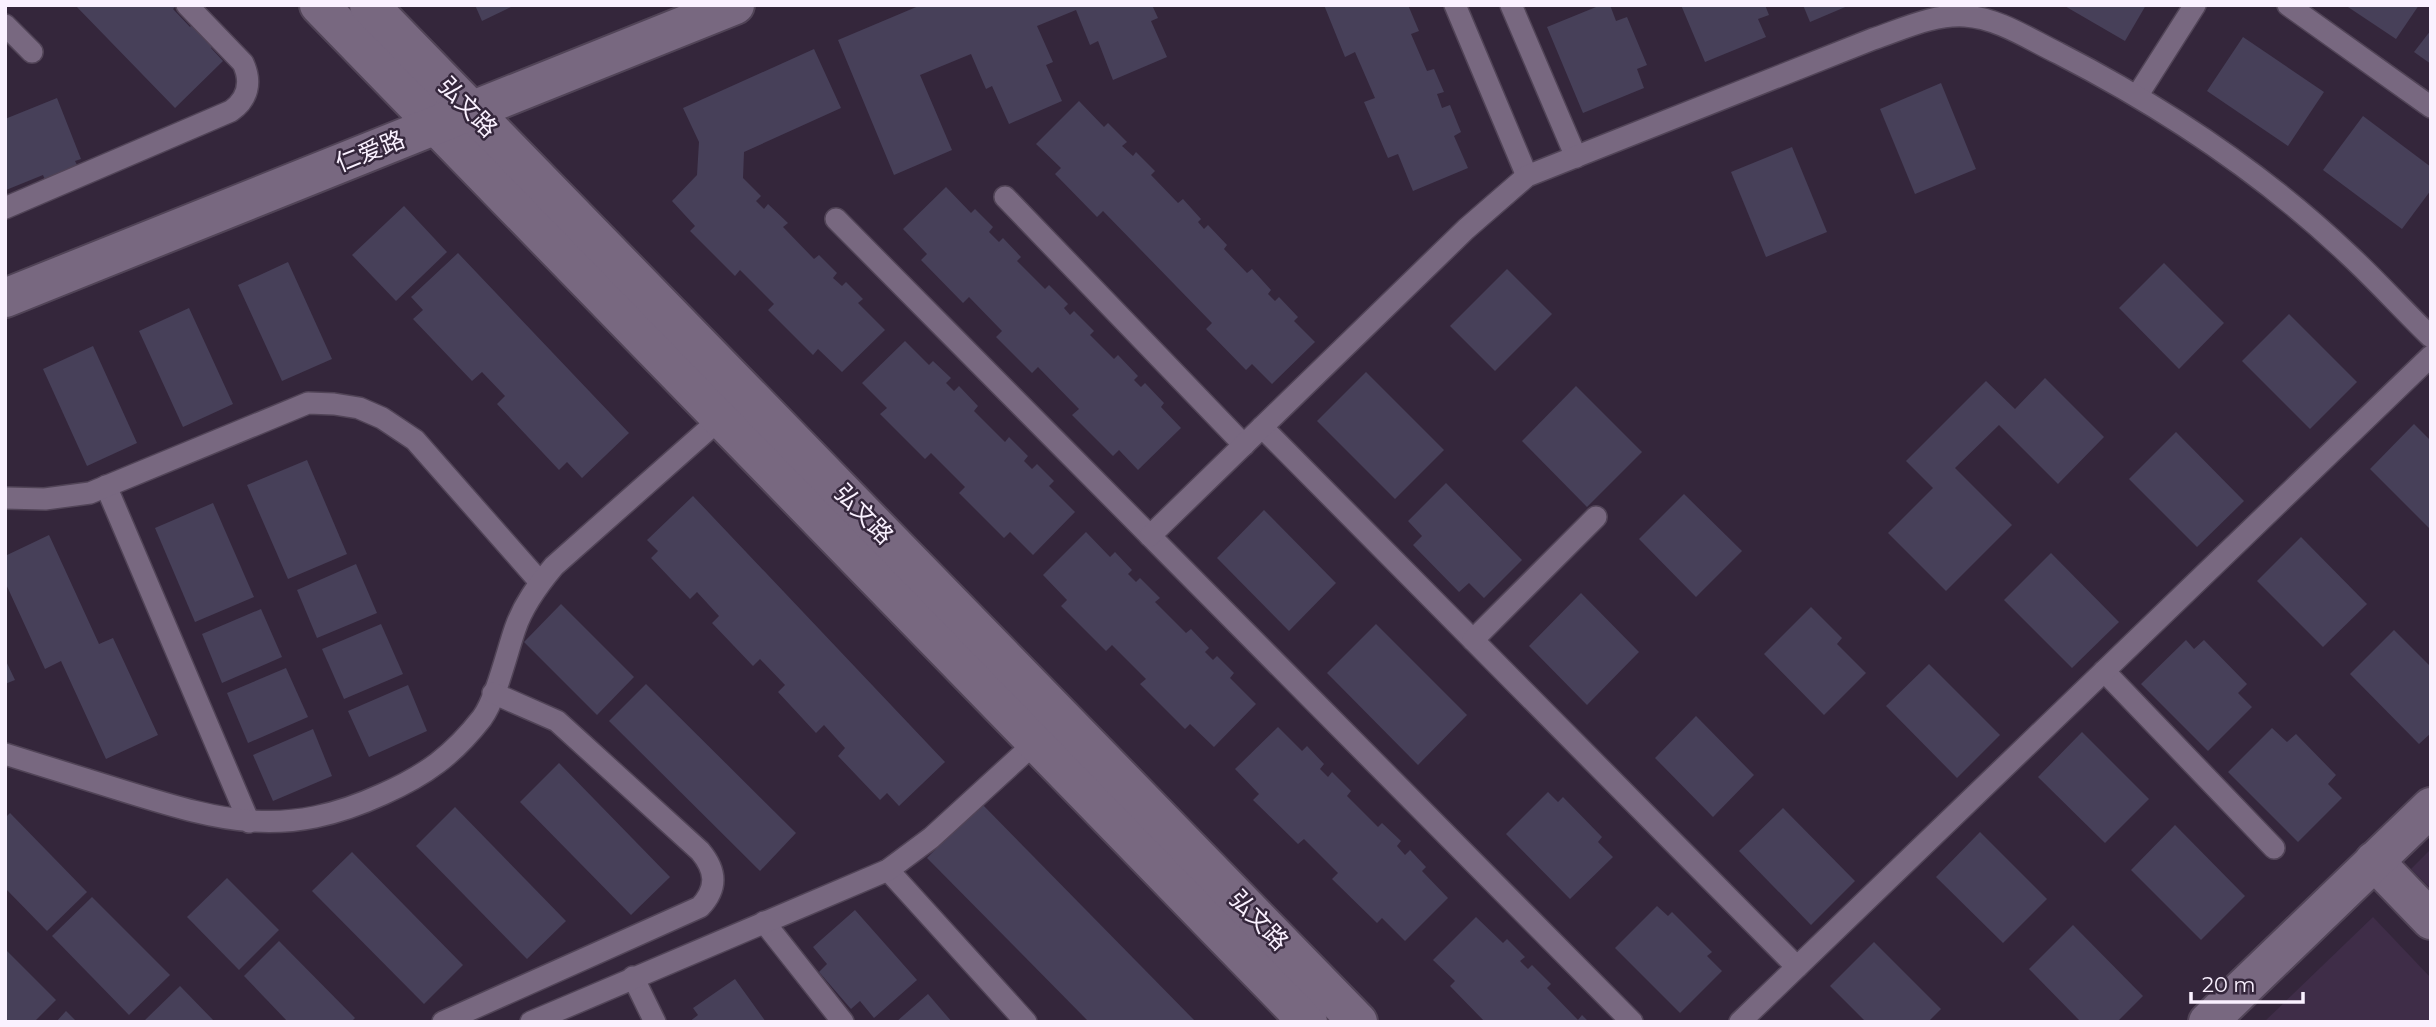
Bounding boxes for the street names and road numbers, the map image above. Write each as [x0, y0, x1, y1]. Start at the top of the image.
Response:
street label: 弘文路 [433, 71, 503, 143]
street label: 仁爱路 [331, 124, 409, 178]
street label: 弘文路 [829, 478, 899, 550]
street label: 弘文路 [1224, 884, 1294, 956]

